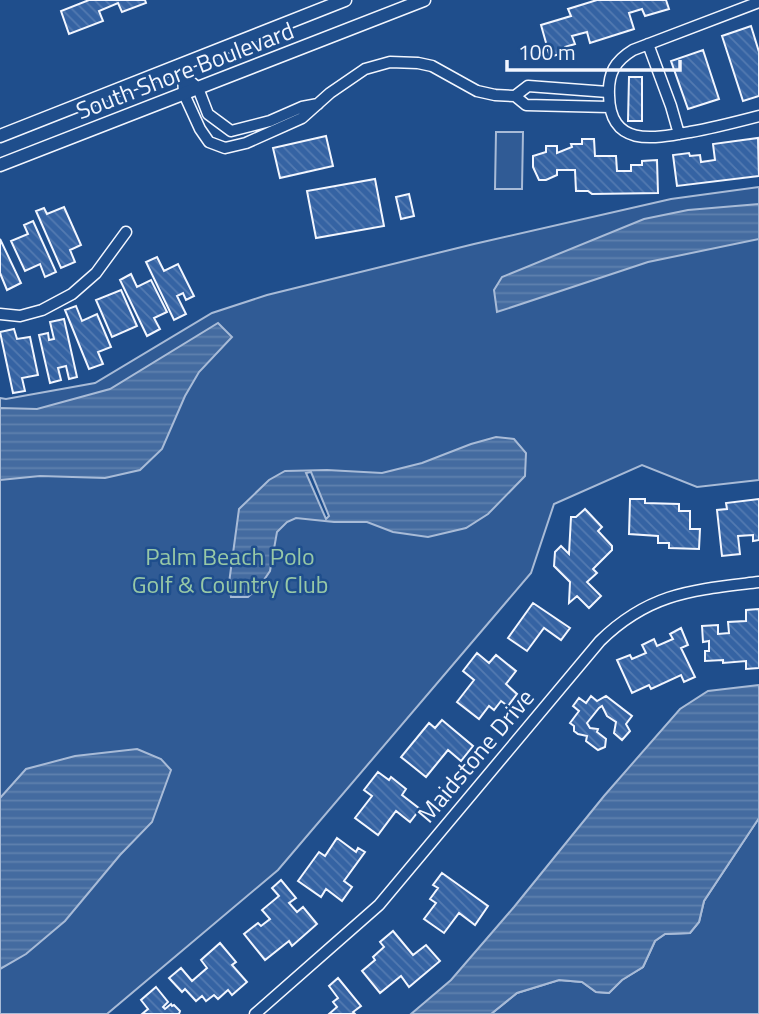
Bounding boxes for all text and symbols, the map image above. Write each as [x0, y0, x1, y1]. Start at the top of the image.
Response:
street label: South Shore Boulevard [70, 12, 299, 128]
scale bar [507, 28, 680, 72]
text: 100 m [518, 36, 575, 68]
park label: Palm Beach Polo Golf & Country Club [132, 538, 328, 602]
street label: Maidstone Drive [408, 681, 542, 830]

